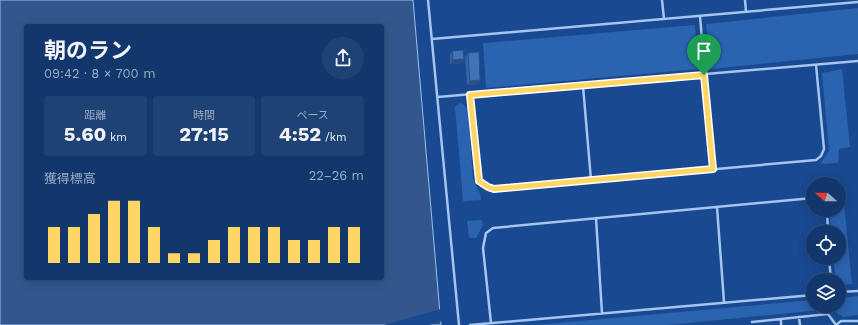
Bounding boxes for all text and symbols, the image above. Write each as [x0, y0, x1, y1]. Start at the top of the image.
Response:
pin [687, 34, 721, 75]
button: share [322, 37, 364, 79]
text: 朝のラン [44, 38, 132, 63]
icon: arrive [693, 40, 715, 62]
text: 09:42 · 8 × 700 m [44, 66, 156, 81]
text: 距離 [84, 109, 106, 122]
text: 時間 [193, 109, 215, 122]
text: ペース [296, 109, 329, 122]
text: 5.60 [64, 122, 106, 146]
text: 27:15 [179, 122, 229, 146]
text: 4:52 [279, 122, 321, 146]
text: km [106, 131, 127, 144]
text: /km [321, 131, 347, 144]
text: 22–26 m [309, 168, 364, 183]
text: 獲得標高 [44, 171, 96, 186]
north arrow [806, 177, 846, 217]
map controls [806, 177, 846, 313]
button: locate [806, 225, 846, 265]
button: layers [806, 273, 846, 313]

